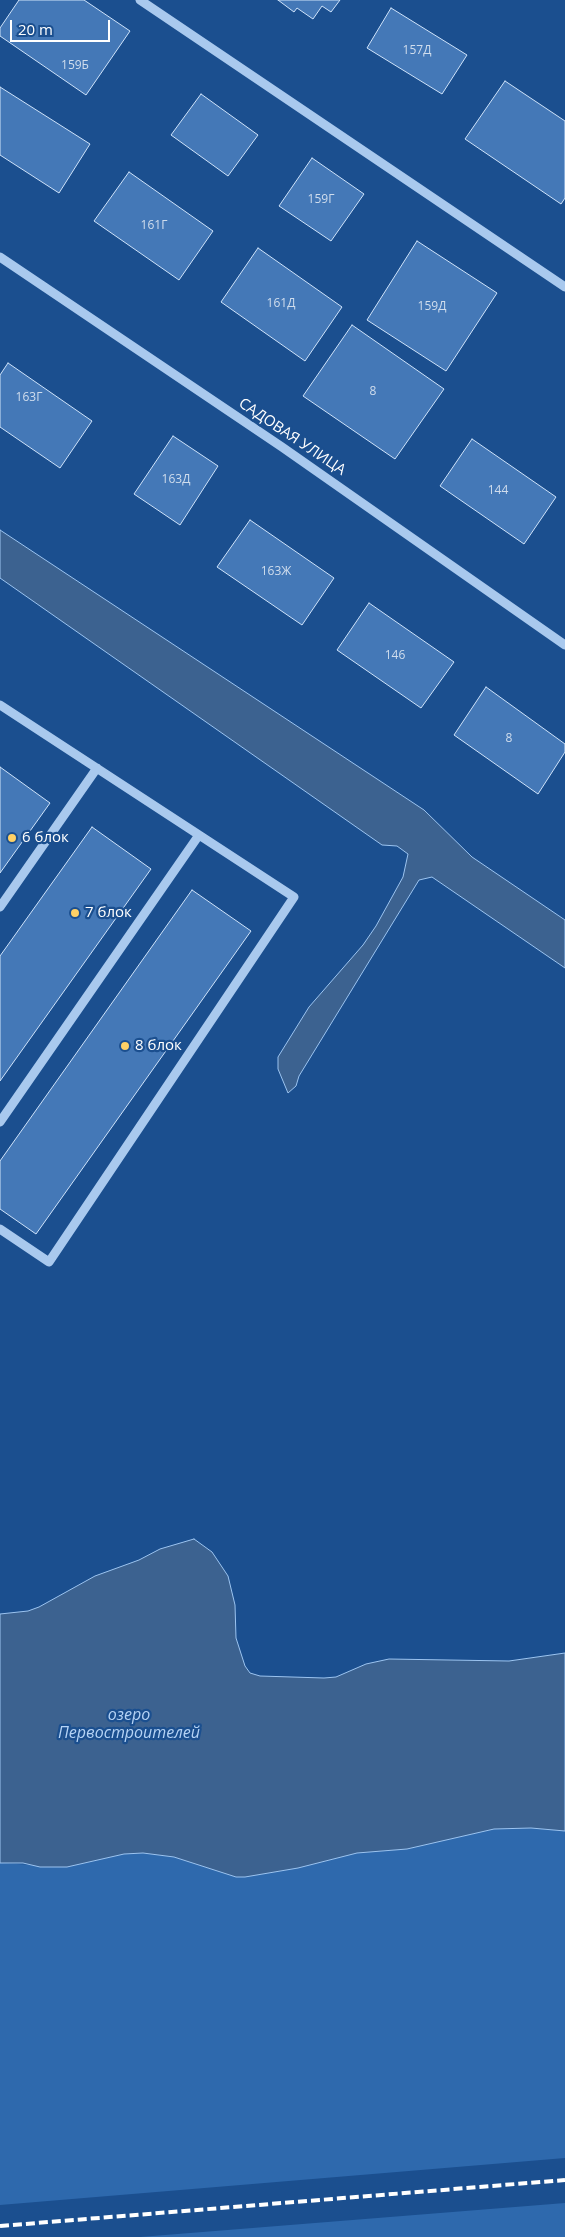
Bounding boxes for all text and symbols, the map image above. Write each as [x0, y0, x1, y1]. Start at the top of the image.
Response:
scale bar [12, 10, 112, 42]
text: 20 m [18, 19, 53, 39]
house number: 157Д [403, 44, 431, 58]
house number: 159Б [61, 59, 89, 73]
house number: 159Г [308, 193, 334, 207]
house number: 161Г [141, 219, 167, 233]
house number: 161Д [267, 297, 295, 311]
house number: 159Д [418, 300, 446, 314]
house number: 8 [370, 385, 376, 399]
house number: 163Г [16, 391, 42, 405]
street label: САДОВАЯ УЛИЦА [235, 395, 349, 479]
house number: 163Д [162, 473, 190, 487]
house number: 144 [488, 484, 508, 498]
house number: 163Ж [261, 565, 291, 579]
house number: 146 [385, 649, 405, 663]
house number: 8 [506, 732, 512, 746]
place label: 6 блок [22, 829, 69, 847]
marker: 6 блок [6, 832, 18, 844]
place label: 7 блок [85, 904, 132, 922]
marker: 7 блок [69, 907, 81, 919]
place label: 8 блок [135, 1037, 182, 1055]
marker: 8 блок [119, 1040, 131, 1052]
water label: озеро Первостроителей [58, 1705, 200, 1743]

